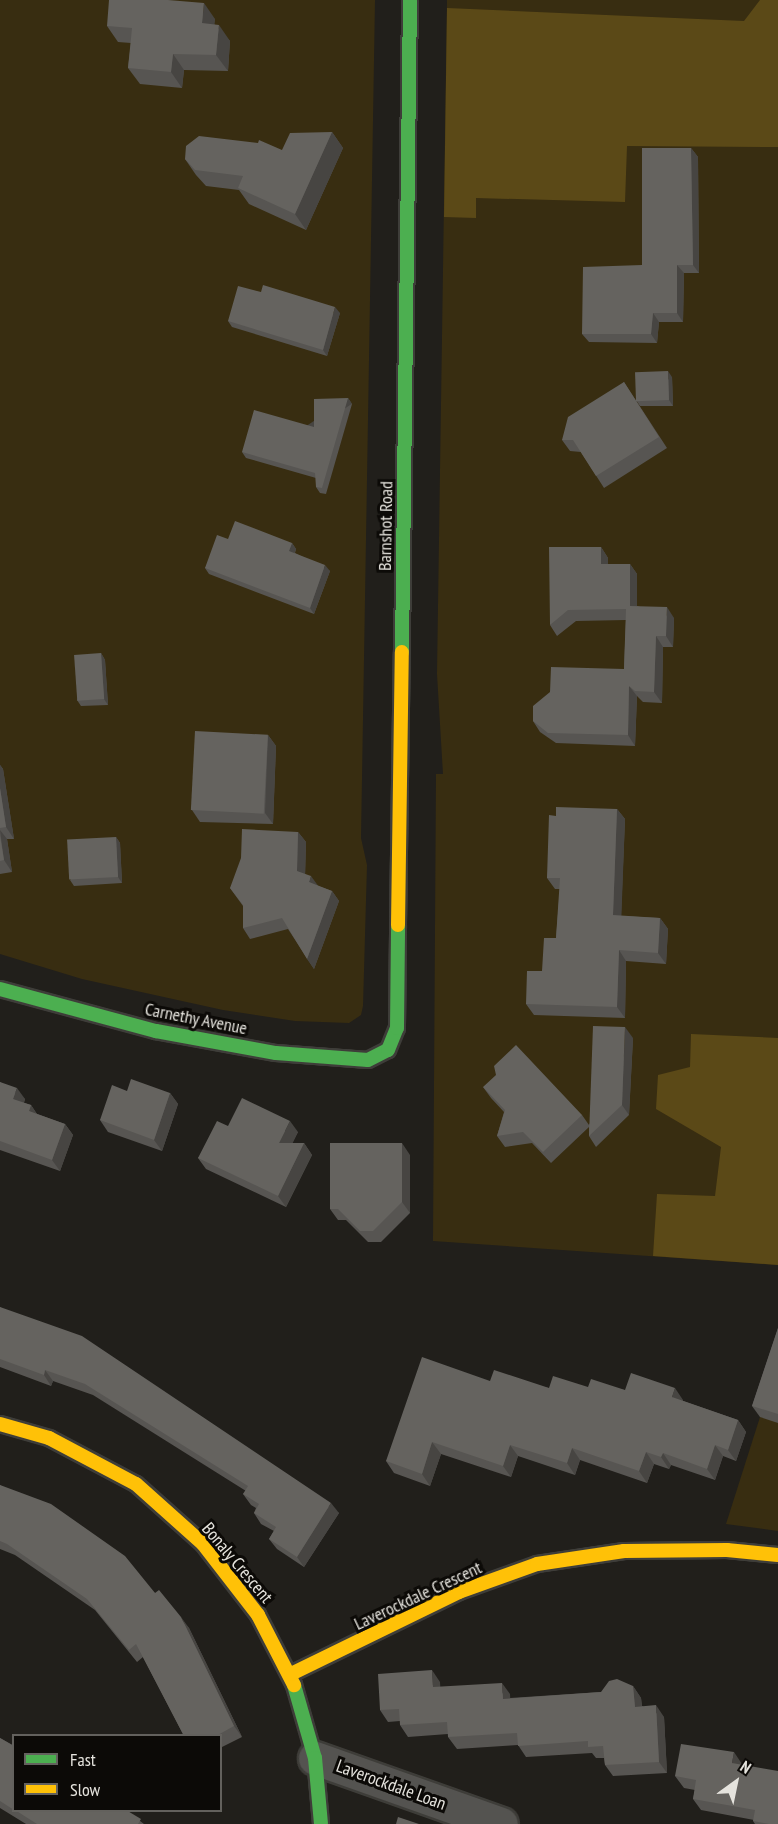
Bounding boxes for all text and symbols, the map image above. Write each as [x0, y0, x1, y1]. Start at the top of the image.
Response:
street label: Barnshot Road [374, 481, 398, 571]
street label: Carnethy Avenue [143, 998, 249, 1040]
street label: Bonaly Crescent [197, 1518, 277, 1608]
street label: Laverockdale Crescent [351, 1557, 485, 1635]
legend [12, 1734, 222, 1812]
text: Fast [70, 1748, 96, 1771]
north arrow [706, 1752, 766, 1812]
street label: Laverockdale Loan [333, 1755, 449, 1815]
text: N [737, 1756, 755, 1778]
text: Slow [70, 1778, 100, 1801]

